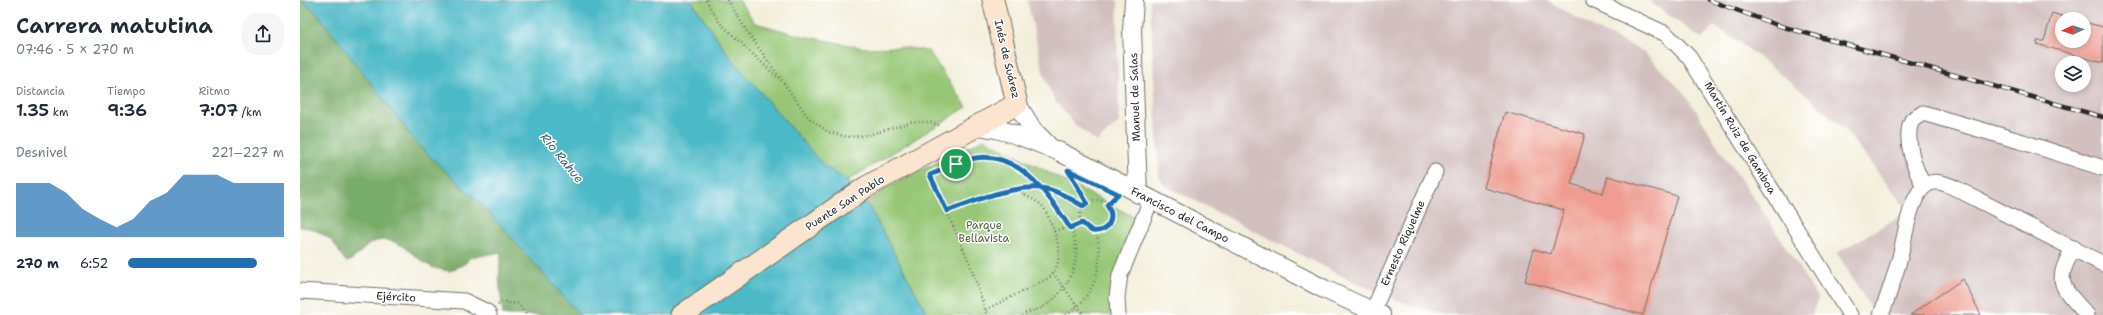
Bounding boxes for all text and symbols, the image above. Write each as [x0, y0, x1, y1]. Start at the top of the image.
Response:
text: Carrera matutina [16, 11, 213, 40]
north arrow [2055, 12, 2091, 48]
map controls [2055, 12, 2091, 92]
button: share [242, 13, 284, 55]
street label: Inés de Suárez [991, 18, 1023, 100]
text: 07:46 · 5 × 270 m [16, 41, 134, 58]
street label: Manuel de Salas [1126, 52, 1144, 142]
button: layers [2055, 56, 2091, 92]
street label: Martín Ruiz de Gamboa [1701, 79, 1780, 197]
text: Distancia [16, 84, 65, 99]
text: Tiempo [107, 84, 145, 99]
text: Ritmo [199, 84, 230, 99]
text: 1.35 [16, 99, 49, 121]
text: 9:36 [107, 99, 147, 121]
text: 7:07 [199, 99, 238, 121]
text: km [49, 105, 68, 120]
text: /km [238, 105, 262, 120]
water label: Río Rahue [537, 130, 587, 186]
text: Desnivel [16, 144, 67, 161]
text: 221–227 m [211, 144, 284, 161]
pin [939, 147, 973, 181]
icon: arrive [945, 153, 967, 175]
street label: Puente San Pablo [802, 172, 888, 234]
street label: Francisco del Campo [1128, 184, 1232, 246]
street label: Ernesto Riquelme [1377, 198, 1429, 288]
park label: Parque Bellavista [959, 218, 1010, 246]
text: 270 m [16, 255, 59, 272]
text: 6:52 [80, 255, 108, 272]
street label: Ejército [376, 288, 417, 306]

